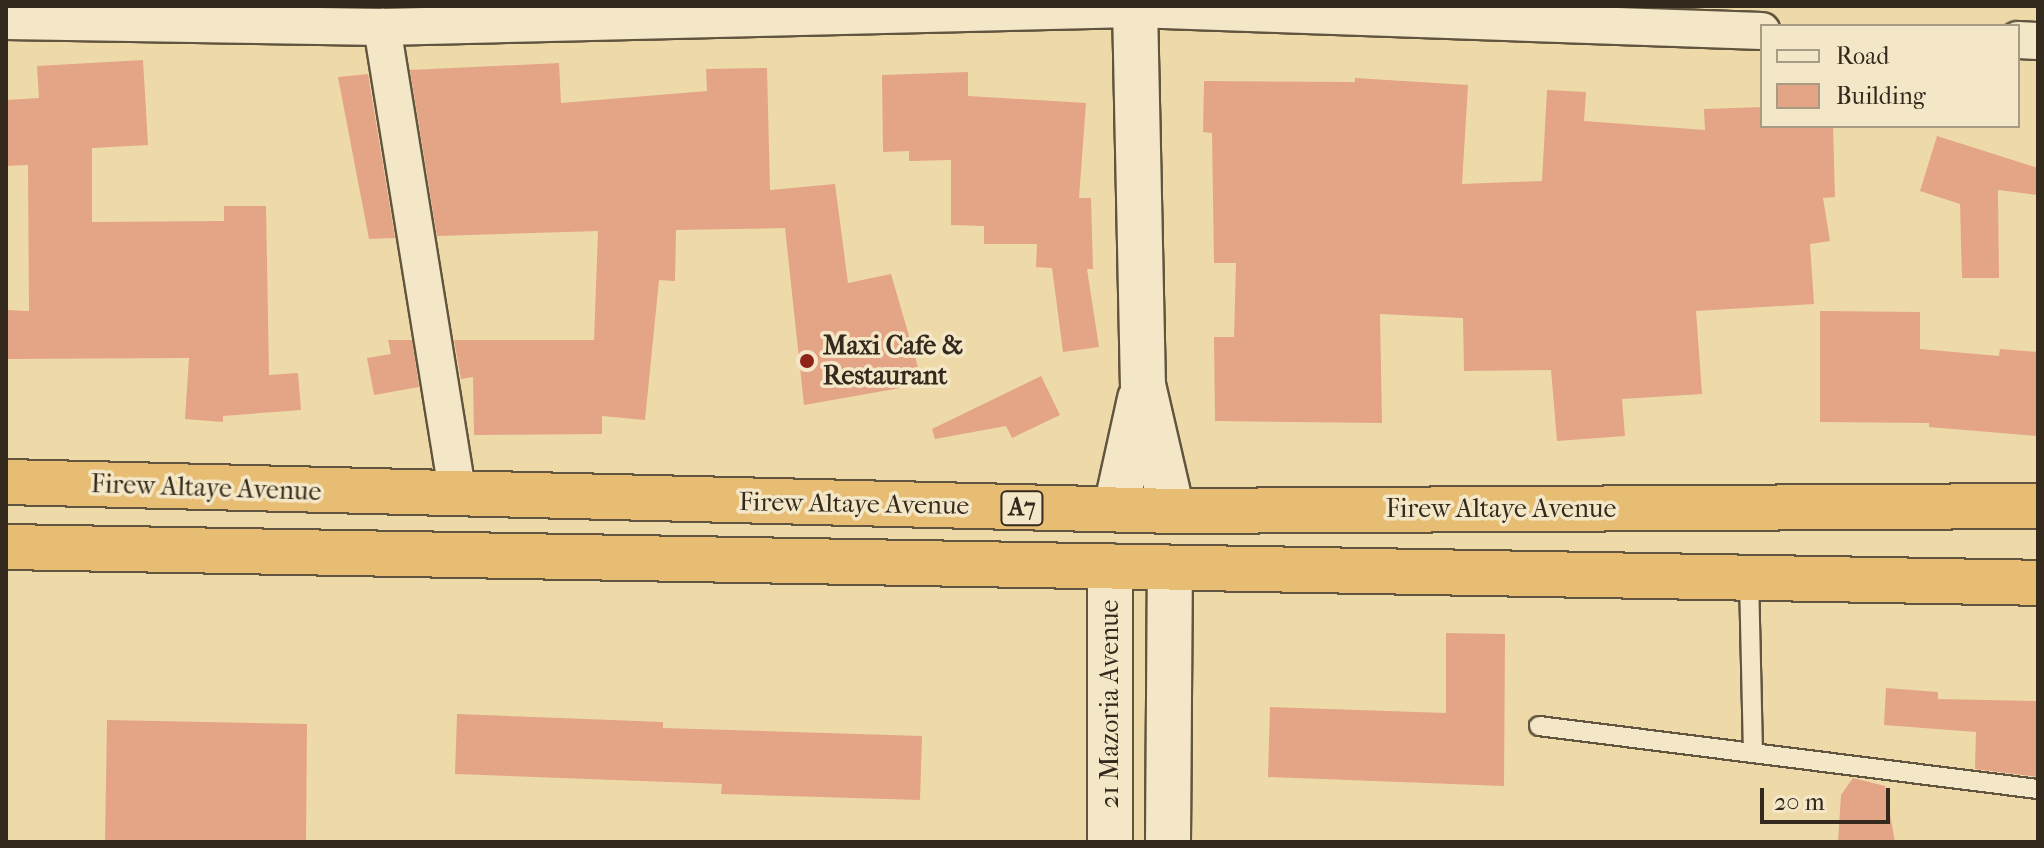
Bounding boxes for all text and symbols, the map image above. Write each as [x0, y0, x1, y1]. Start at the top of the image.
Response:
legend [1760, 24, 2020, 128]
text: Road [1836, 42, 1889, 70]
text: Building [1836, 82, 1926, 110]
place label: Maxi Cafe & Restaurant [823, 330, 963, 392]
marker: Maxi Cafe & Restaurant [798, 352, 816, 370]
street label: Firew Altaye Avenue [90, 468, 322, 508]
street label: Firew Altaye Avenue [738, 486, 970, 522]
road number: A7 [1000, 488, 1044, 528]
street label: Firew Altaye Avenue [1386, 493, 1616, 525]
street label: 21 Mazoria Avenue [1094, 600, 1126, 808]
scale bar [1764, 772, 1894, 822]
text: 20 m [1774, 788, 1825, 816]

